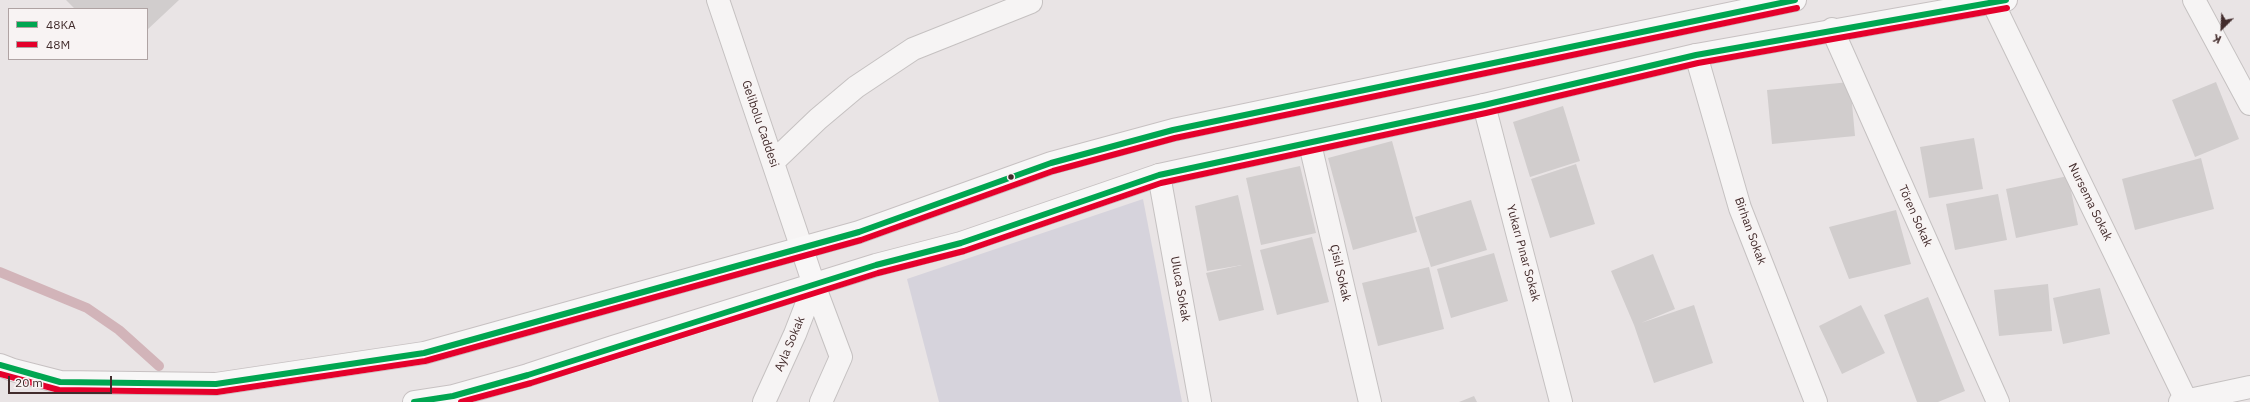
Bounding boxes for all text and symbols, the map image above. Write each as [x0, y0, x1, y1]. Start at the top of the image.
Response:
legend [8, 8, 148, 60]
north arrow [2202, 8, 2242, 48]
text: 48KA [46, 17, 76, 32]
text: K [2211, 31, 2223, 47]
text: 48M [46, 37, 70, 52]
street label: Gelibolu Caddesi [738, 79, 782, 169]
street label: Nursema Sokak [2065, 161, 2115, 243]
unlabelled marker [1006, 172, 1016, 182]
street label: Tören Sokak [1895, 183, 1935, 249]
street label: Birhan Sokak [1731, 195, 1769, 267]
street label: Yukarı Pınar Sokak [1503, 203, 1543, 303]
street label: Çisil Sokak [1326, 243, 1354, 303]
street label: Uluca Sokak [1167, 255, 1193, 323]
street label: Ayla Sokak [772, 314, 808, 374]
scale bar [10, 368, 114, 394]
text: 20 m [15, 375, 43, 390]

